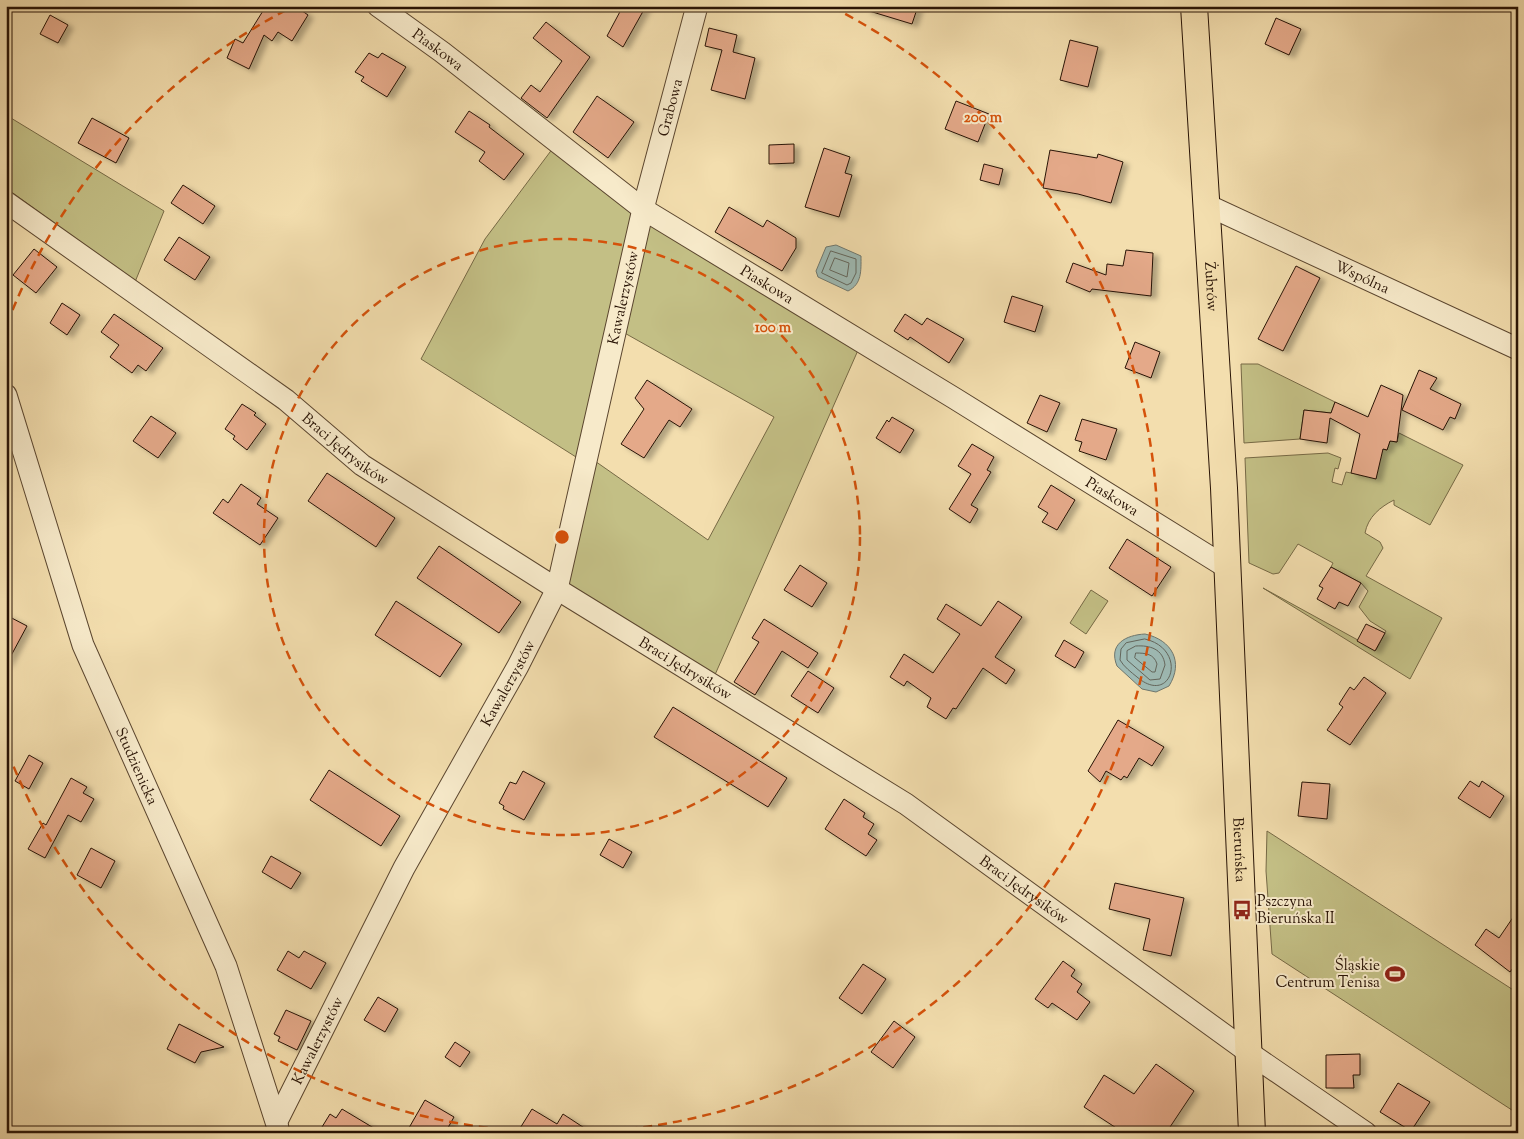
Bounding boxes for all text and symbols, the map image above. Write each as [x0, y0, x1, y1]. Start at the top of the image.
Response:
street label: Piaskowa [407, 25, 467, 77]
street label: Grabowa [654, 77, 689, 139]
text: 200 m [964, 108, 1003, 129]
street label: Kawalerzystów [604, 249, 645, 347]
street label: Wspólna [1331, 256, 1392, 300]
street label: Piaskowa [736, 261, 797, 310]
street label: Żubrów [1198, 261, 1222, 312]
text: 100 m [755, 318, 792, 339]
street label: Braci Jędrysików [297, 409, 392, 491]
street label: Piaskowa [1081, 473, 1142, 522]
centre of rings [553, 528, 571, 546]
street label: Braci Jędrysików [634, 633, 735, 706]
street label: Kawalerzystów [477, 637, 541, 731]
street label: Studzienicka [109, 724, 162, 809]
street label: Bieruńska [1226, 817, 1250, 883]
street label: Braci Jędrysików [974, 851, 1072, 931]
place label: Pszczyna Bieruńska II [1257, 892, 1335, 930]
bus stop icon: Pszczyna Bieruńska II [1231, 899, 1253, 921]
place label: Śląskie Centrum Tenisa [1275, 954, 1380, 994]
sports icon: Śląskie Centrum Tenisa [1384, 963, 1406, 985]
street label: Kawalerzystów [288, 994, 350, 1089]

